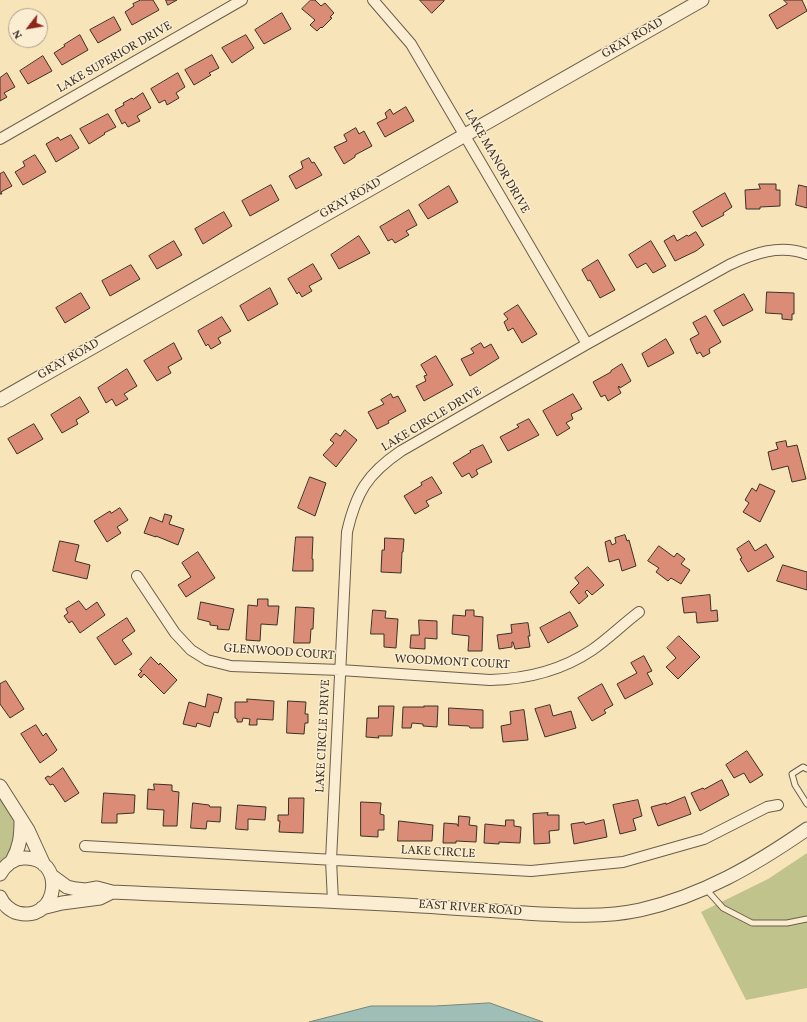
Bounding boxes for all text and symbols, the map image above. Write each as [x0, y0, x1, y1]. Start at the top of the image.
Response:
north arrow [8, 8, 48, 48]
street label: GRAY ROAD [600, 16, 666, 62]
street label: LAKE SUPERIOR DRIVE [55, 19, 175, 97]
text: N [10, 27, 27, 41]
street label: LAKE MANOR DRIVE [460, 108, 532, 216]
street label: GRAY ROAD [318, 176, 384, 222]
street label: GRAY ROAD [36, 337, 102, 383]
street label: LAKE CIRCLE DRIVE [379, 384, 485, 456]
street label: GLENWOOD COURT [223, 642, 335, 664]
street label: WOODMONT COURT [394, 653, 510, 673]
street label: LAKE CIRCLE DRIVE [314, 679, 334, 793]
street label: LAKE CIRCLE [400, 844, 476, 862]
street label: EAST RIVER ROAD [418, 898, 522, 920]

